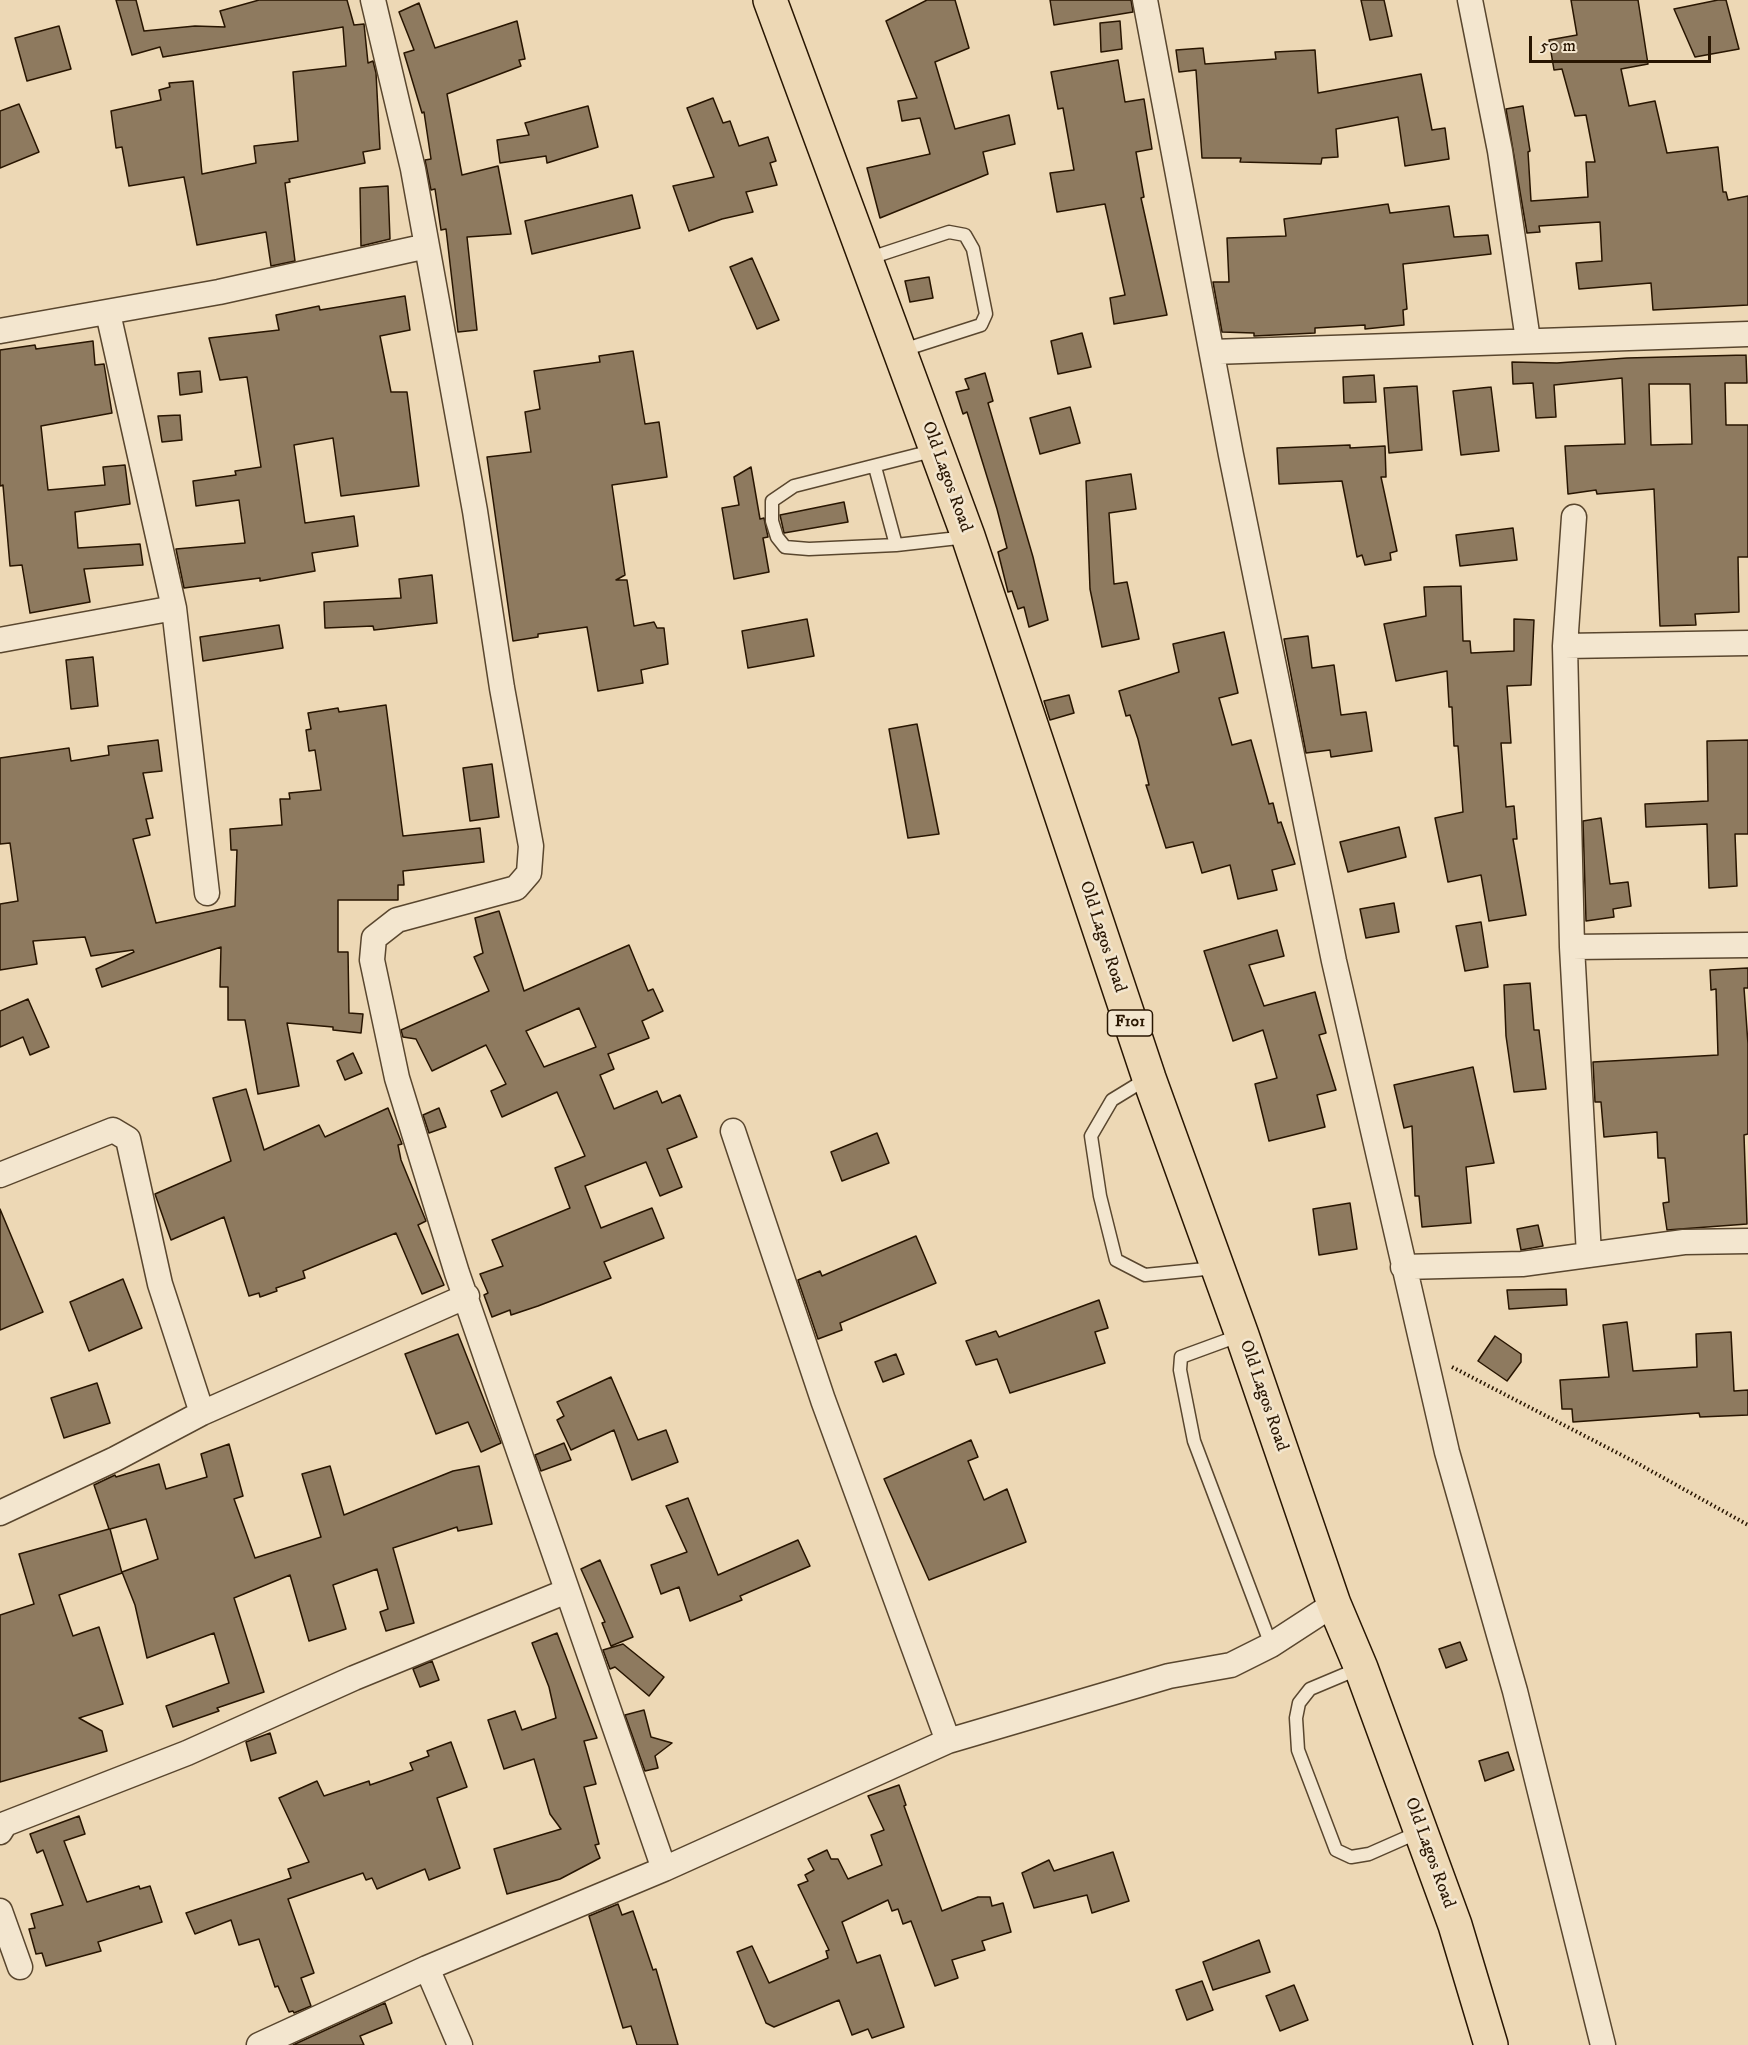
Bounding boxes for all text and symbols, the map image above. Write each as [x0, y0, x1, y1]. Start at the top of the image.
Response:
scale bar [1532, 24, 1714, 62]
text: 50 m [1540, 35, 1576, 57]
street label: Old Lagos Road [916, 419, 976, 535]
street label: Old Lagos Road [1074, 878, 1130, 996]
road number: F101 [1108, 1010, 1152, 1036]
street label: Old Lagos Road [1234, 1338, 1292, 1454]
street label: Old Lagos Road [1399, 1795, 1459, 1911]

